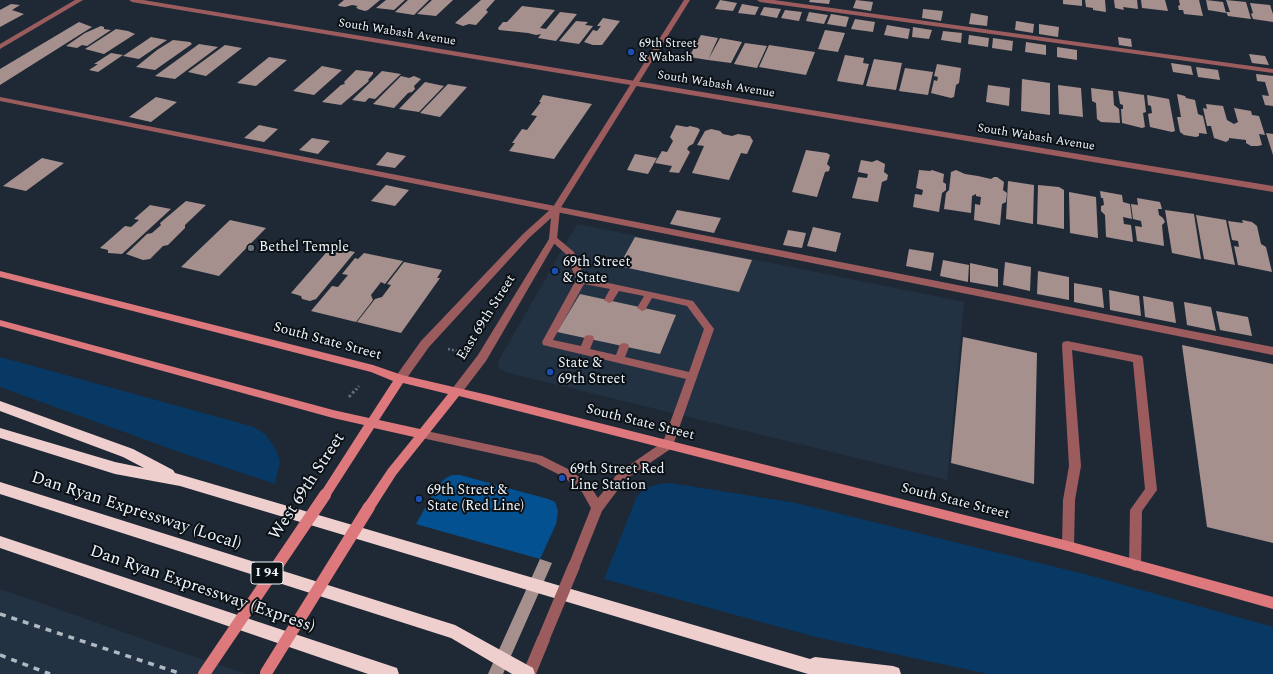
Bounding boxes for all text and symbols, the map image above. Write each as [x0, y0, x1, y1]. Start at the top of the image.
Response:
street label: South Wabash Avenue [337, 17, 457, 49]
place label: 69th Street & Wabash [639, 38, 697, 66]
marker: 69th Street & Wabash [626, 47, 636, 57]
street label: South Wabash Avenue [656, 69, 776, 101]
street label: South Wabash Avenue [976, 122, 1096, 154]
place label: Bethel Temple [259, 240, 349, 256]
marker: Bethel Temple [246, 243, 256, 253]
place label: 69th Street & State [563, 255, 630, 288]
marker: 69th Street & State [550, 266, 560, 276]
street label: East 69th Street [454, 272, 520, 364]
street label: South State Street [271, 320, 383, 364]
place label: State & 69th Street [558, 356, 625, 388]
marker: State & 69th Street [545, 367, 555, 377]
street label: South State Street [584, 401, 696, 445]
street label: West 69th Street [266, 430, 350, 544]
place label: 69th Street Red Line Station [570, 462, 665, 494]
street label: Dan Ryan Expressway (Local) [28, 468, 244, 556]
marker: 69th Street Red Line Station [557, 473, 567, 483]
street label: South State Street [899, 480, 1011, 524]
place label: 69th Street & State (Red Line) [427, 483, 524, 516]
marker: 69th Street & State (Red Line) [414, 494, 424, 504]
street label: Dan Ryan Expressway (Express) [87, 542, 317, 638]
road number: I 94 [251, 562, 283, 584]

